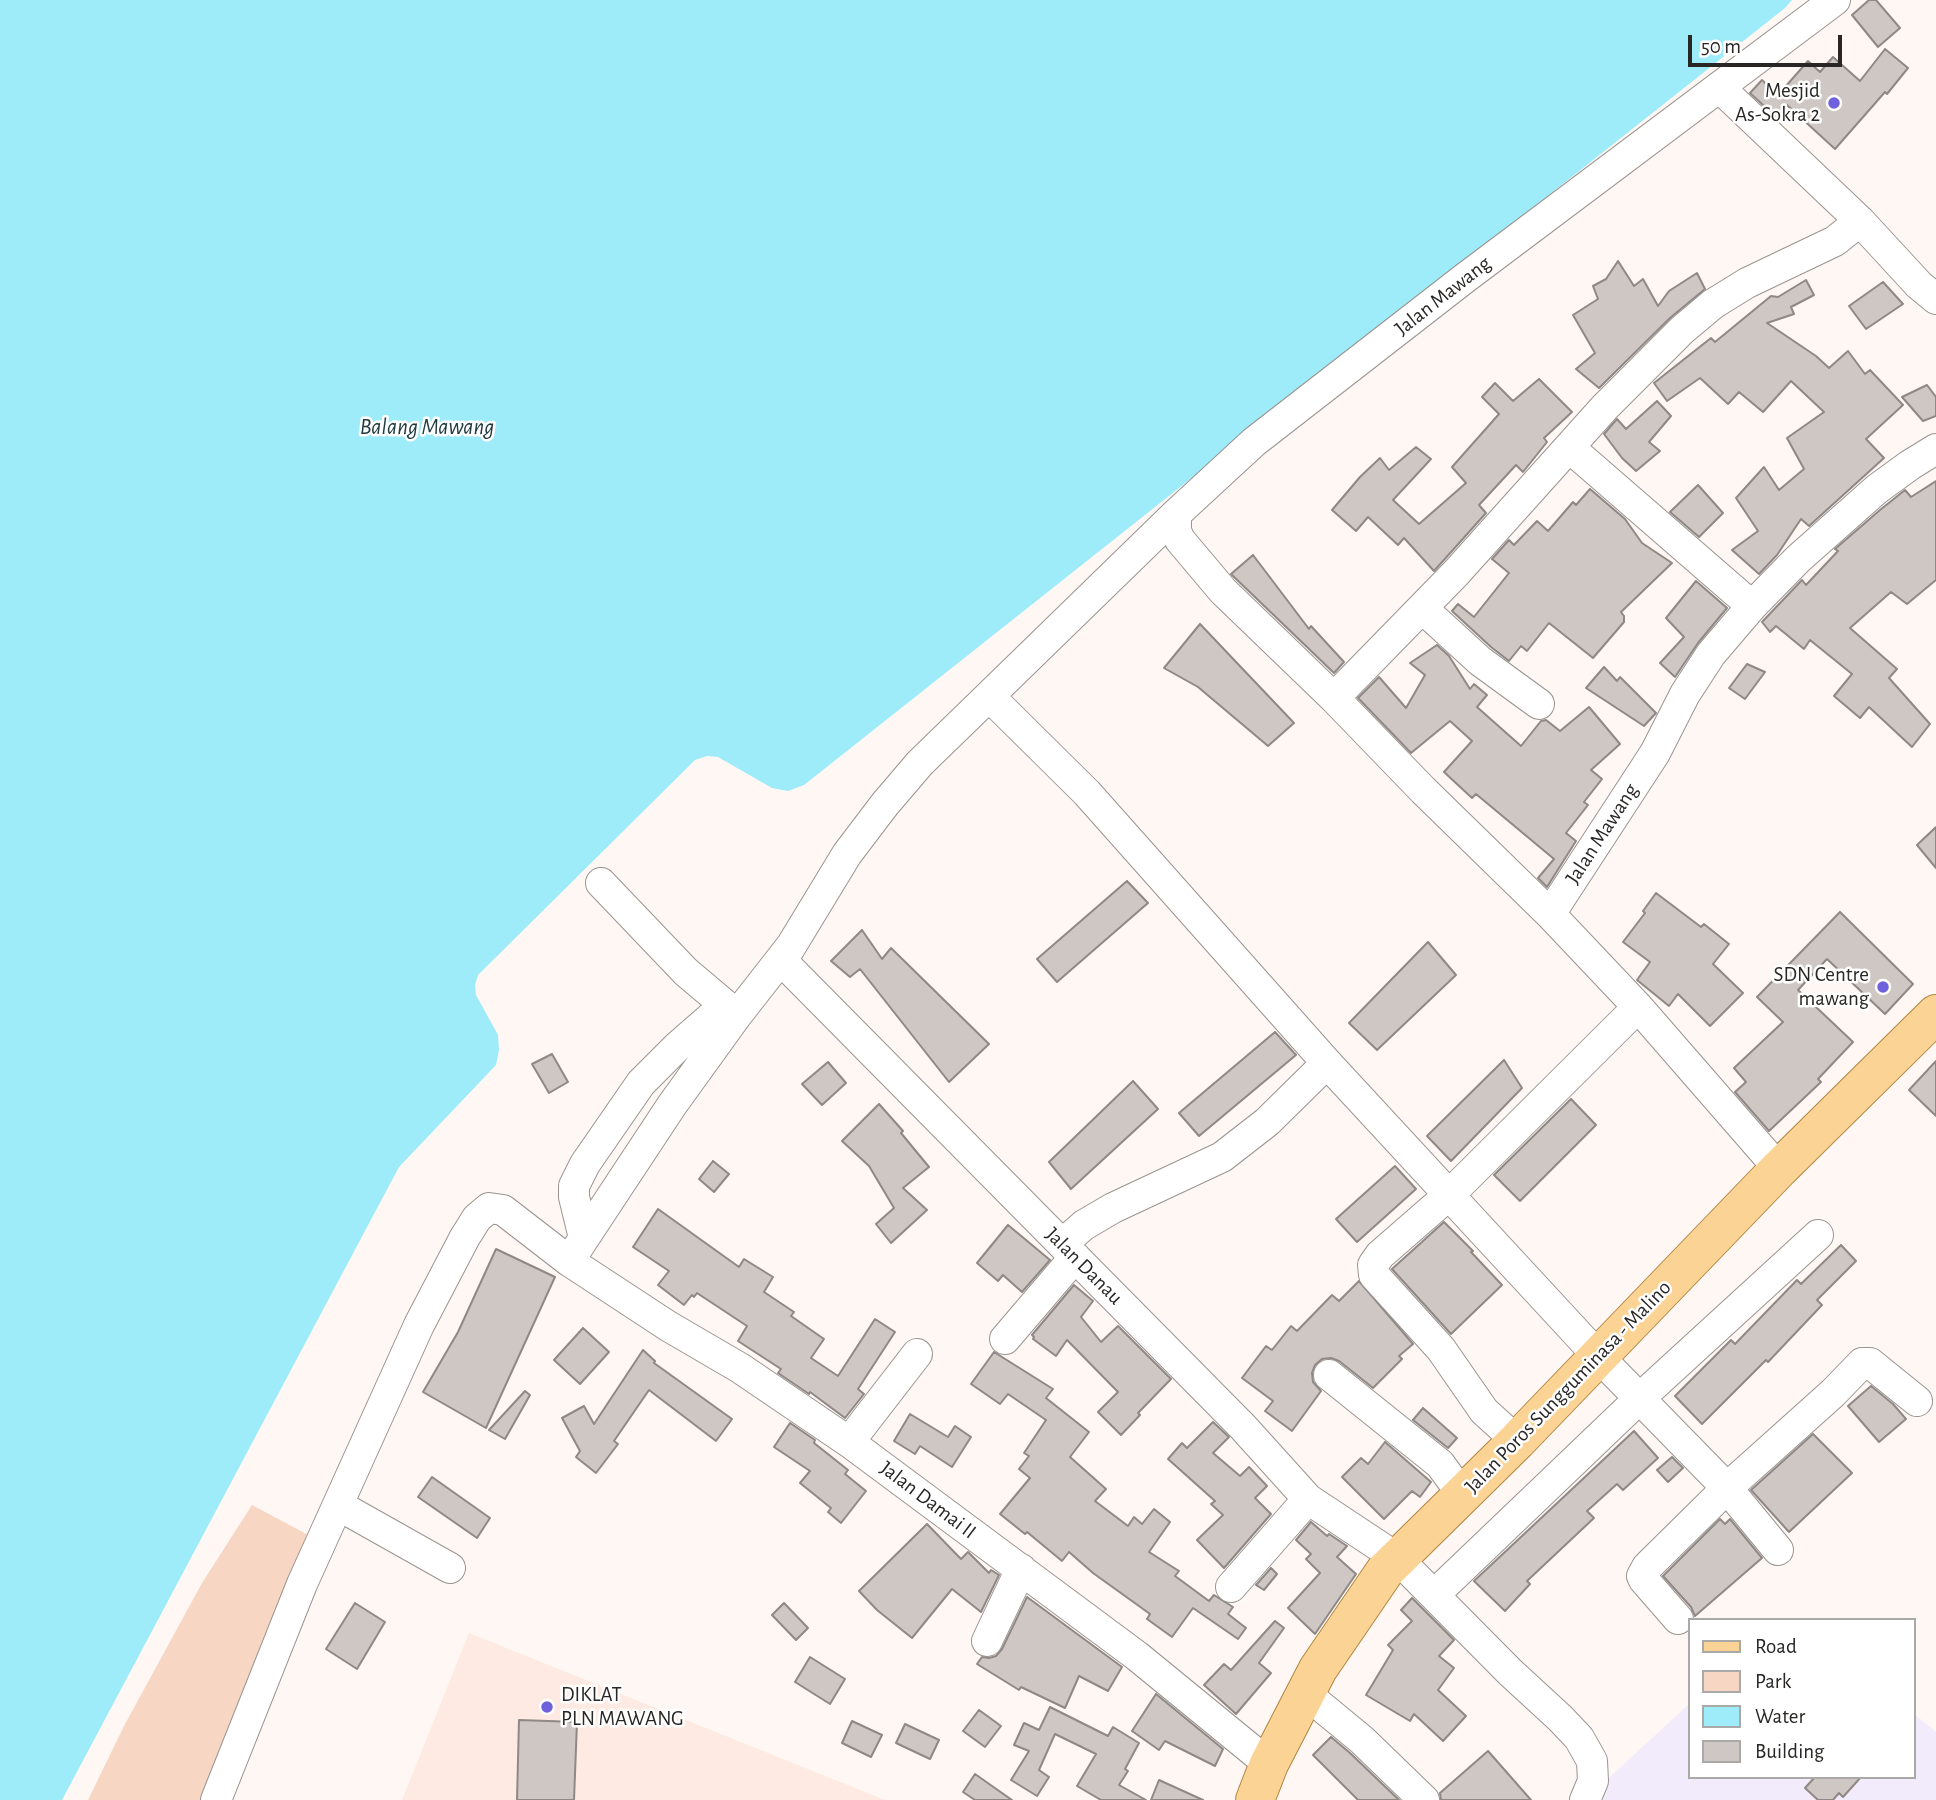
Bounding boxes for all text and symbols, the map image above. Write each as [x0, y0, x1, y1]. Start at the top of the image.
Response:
scale bar [1691, 21, 1845, 65]
text: 50 m [1701, 36, 1741, 57]
place label: Mesjid As-Sokra 2 [1735, 78, 1820, 128]
marker: Mesjid As-Sokra 2 [1826, 95, 1842, 111]
street label: Jalan Mawang [1390, 251, 1496, 341]
water label: Balang Mawang [360, 413, 494, 441]
street label: Jalan Mawang [1560, 779, 1644, 889]
place label: SDN Centre mawang [1774, 962, 1869, 1012]
marker: SDN Centre mawang [1875, 979, 1891, 995]
street label: Jalan Danau [1040, 1222, 1128, 1310]
street label: Jalan Poros Sungguminasa - Malino [1460, 1275, 1676, 1499]
street label: Jalan Damai II [875, 1456, 981, 1544]
legend [1688, 1618, 1915, 1779]
text: Road [1755, 1636, 1797, 1657]
text: Park [1755, 1671, 1791, 1692]
place label: DIKLAT PLN MAWANG [561, 1682, 684, 1732]
marker: DIKLAT PLN MAWANG [539, 1699, 555, 1715]
text: Water [1755, 1706, 1805, 1727]
text: Building [1755, 1741, 1824, 1762]

